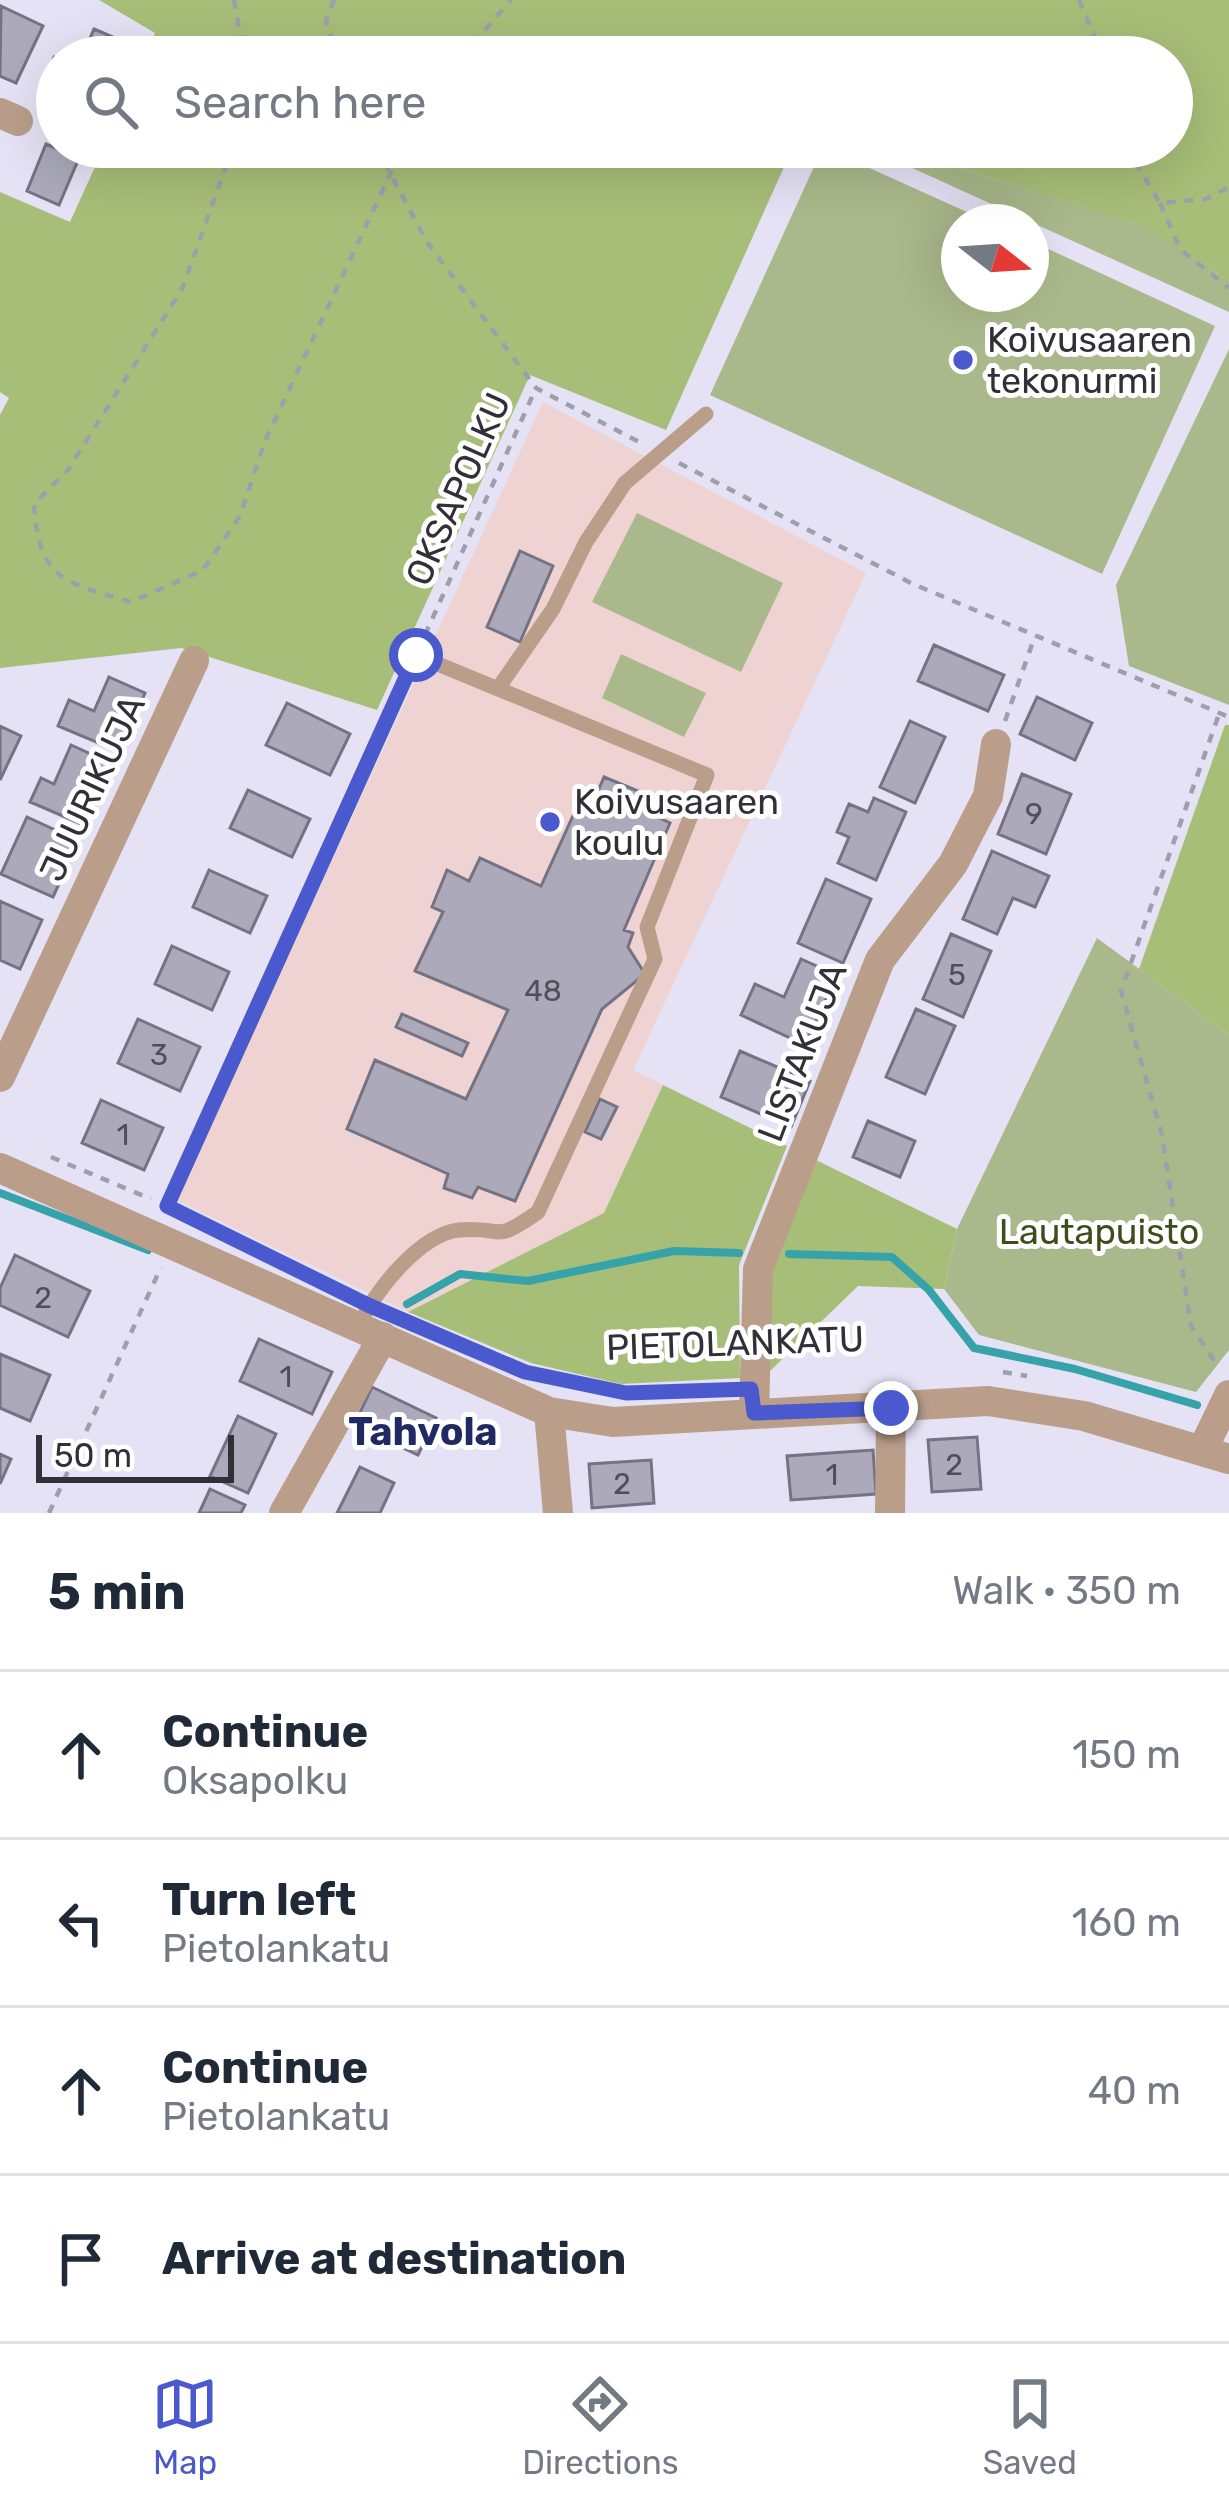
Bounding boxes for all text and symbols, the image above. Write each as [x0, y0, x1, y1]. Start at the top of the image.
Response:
search box [36, 36, 1193, 168]
icon: search [78, 69, 144, 135]
text: Search here [174, 76, 426, 129]
north arrow [941, 204, 1049, 312]
place label: Koivusaaren tekonurmi [987, 318, 1192, 402]
marker: Koivusaaren tekonurmi [950, 347, 976, 373]
street label: OKSAPOLKU [396, 386, 520, 592]
route start [389, 628, 443, 682]
street label: JUURIKUJA [30, 688, 154, 888]
place label: Koivusaaren koulu [574, 780, 779, 864]
house number: 9 [1025, 796, 1043, 832]
marker: Koivusaaren koulu [537, 809, 563, 835]
street label: LISTAKUJA [748, 957, 856, 1147]
house number: 5 [948, 957, 966, 993]
house number: 48 [524, 973, 562, 1009]
house number: 3 [150, 1037, 168, 1073]
house number: 1 [117, 1117, 129, 1153]
park label: Lautapuisto [999, 1210, 1199, 1253]
house number: 2 [34, 1280, 52, 1316]
street label: PIETOLANKATU [605, 1317, 865, 1369]
house number: 1 [280, 1359, 292, 1395]
route end [864, 1381, 918, 1435]
district label: Tahvola [348, 1409, 498, 1455]
scale bar [36, 1429, 234, 1482]
text: 50 m [54, 1436, 132, 1475]
house number: 2 [945, 1447, 963, 1483]
house number: 1 [826, 1457, 838, 1493]
house number: 2 [613, 1466, 631, 1502]
text: 5 min [48, 1561, 186, 1622]
text: Walk · 350 m [952, 1568, 1181, 1614]
text: Continue [162, 1705, 368, 1758]
icon: ahead [48, 1722, 114, 1788]
text: 150 m [1072, 1732, 1181, 1778]
text: Oksapolku [162, 1758, 348, 1804]
text: Turn left [162, 1873, 356, 1926]
icon: left [48, 1890, 114, 1956]
text: 160 m [1072, 1900, 1181, 1946]
text: Pietolankatu [162, 1926, 390, 1972]
text: Continue [162, 2041, 368, 2094]
icon: ahead [48, 2058, 114, 2124]
text: 40 m [1088, 2068, 1181, 2114]
text: Pietolankatu [162, 2094, 390, 2140]
icon: arrive [48, 2226, 114, 2292]
text: Arrive at destination [162, 2232, 627, 2285]
tab: Map [152, 2371, 218, 2482]
tab: Directions [522, 2371, 679, 2482]
tab: Saved [983, 2371, 1077, 2482]

